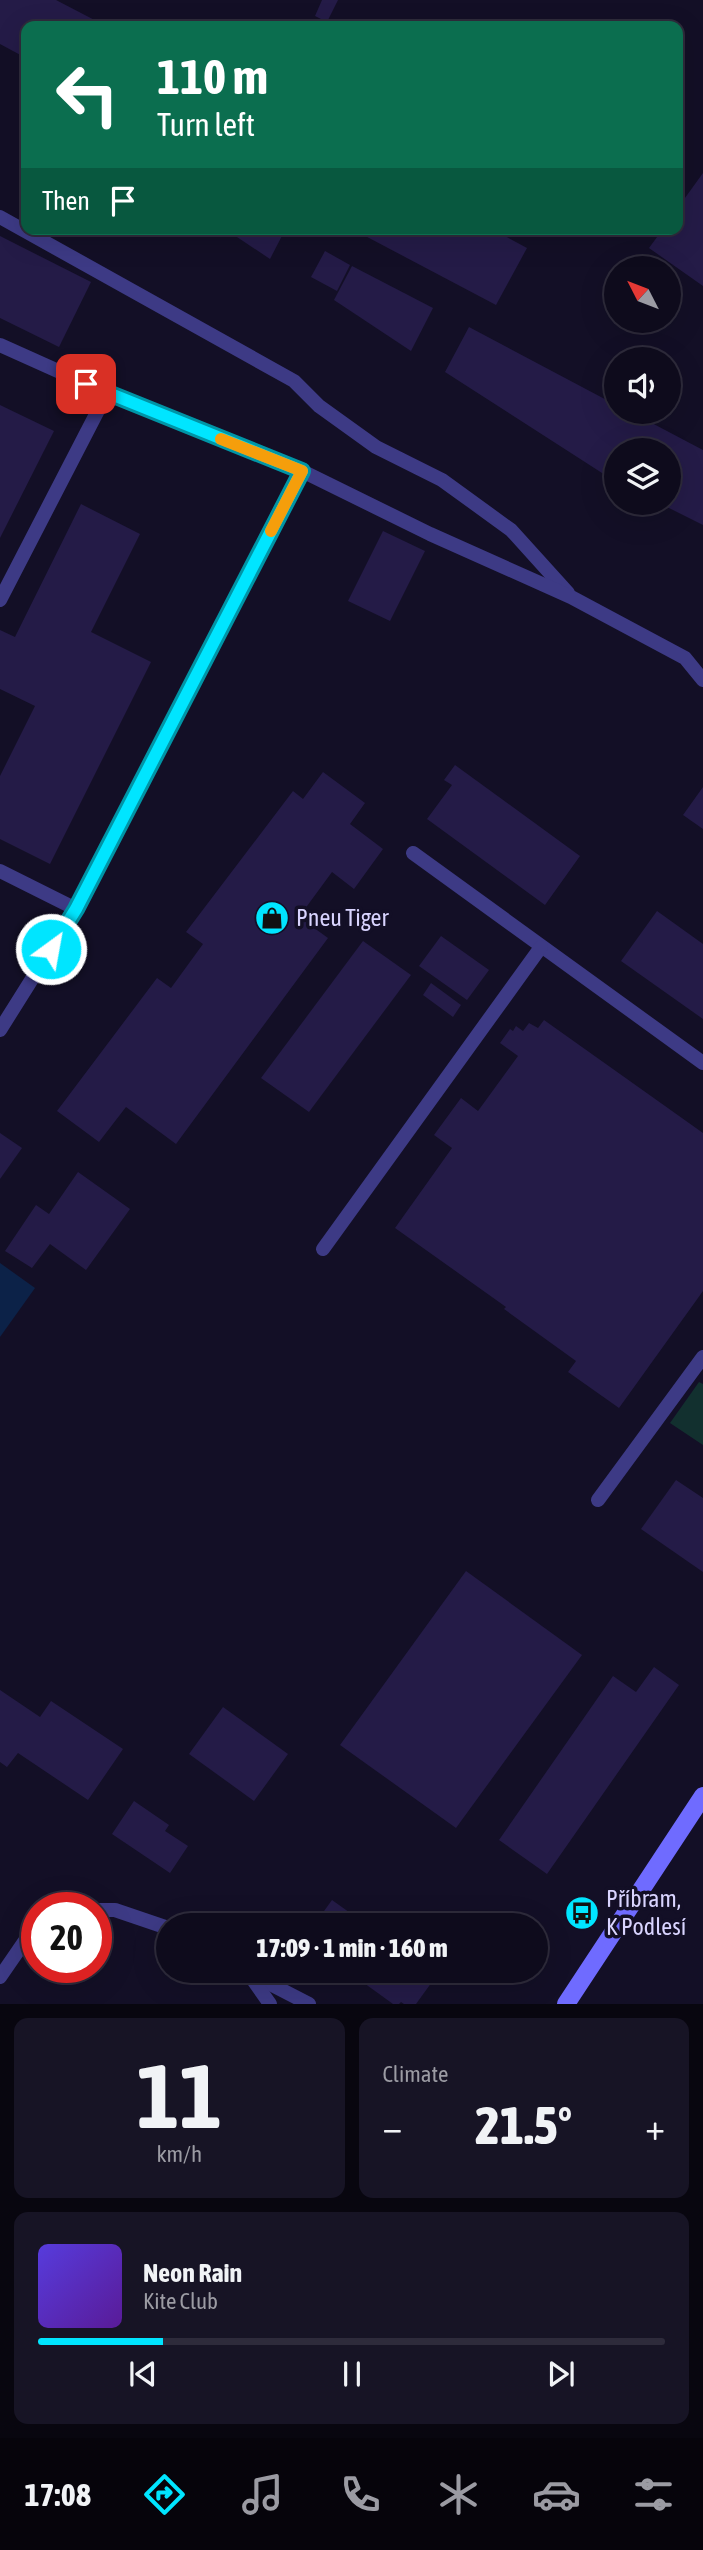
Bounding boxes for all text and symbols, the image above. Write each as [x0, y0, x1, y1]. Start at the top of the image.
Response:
text: 110 m [157, 48, 268, 104]
icon: left [42, 49, 133, 140]
text: Turn left [157, 106, 255, 143]
icon: arrive [104, 182, 142, 220]
text: Then [42, 186, 90, 216]
north arrow [604, 256, 681, 332]
map controls [604, 256, 681, 515]
button: sound [604, 347, 681, 424]
pin [56, 354, 116, 414]
icon: arrive [67, 365, 105, 403]
button: layers [604, 438, 681, 515]
shop icon: Pneu Tiger [253, 899, 291, 937]
place label: Pneu Tiger [296, 904, 389, 931]
position arrow [14, 912, 88, 986]
place label: Příbram, K Podlesí [606, 1885, 686, 1940]
speed limit sign: 20 [21, 1892, 112, 1983]
bus stop icon: Příbram, K Podlesí [563, 1894, 601, 1932]
text: 17:09 · 1 min · 160 m [256, 1933, 448, 1963]
text: 11 [136, 2043, 222, 2147]
text: Climate [383, 2061, 448, 2087]
text: 21.5° [475, 2095, 572, 2155]
text: − [383, 2105, 402, 2148]
text: + [645, 2105, 665, 2148]
text: km/h [156, 2141, 202, 2167]
text: Neon Rain [143, 2258, 242, 2288]
text: Kite Club [143, 2288, 218, 2314]
icon: previous [124, 2355, 162, 2393]
icon: pause [333, 2355, 371, 2393]
icon: next [542, 2355, 580, 2393]
icon: directions [140, 2470, 189, 2519]
icon: music [238, 2470, 287, 2519]
icon: phone [336, 2470, 385, 2519]
icon: climate [434, 2470, 483, 2519]
icon: car [532, 2470, 581, 2519]
icon: filters [629, 2470, 678, 2519]
text: 17:08 [24, 2476, 91, 2513]

